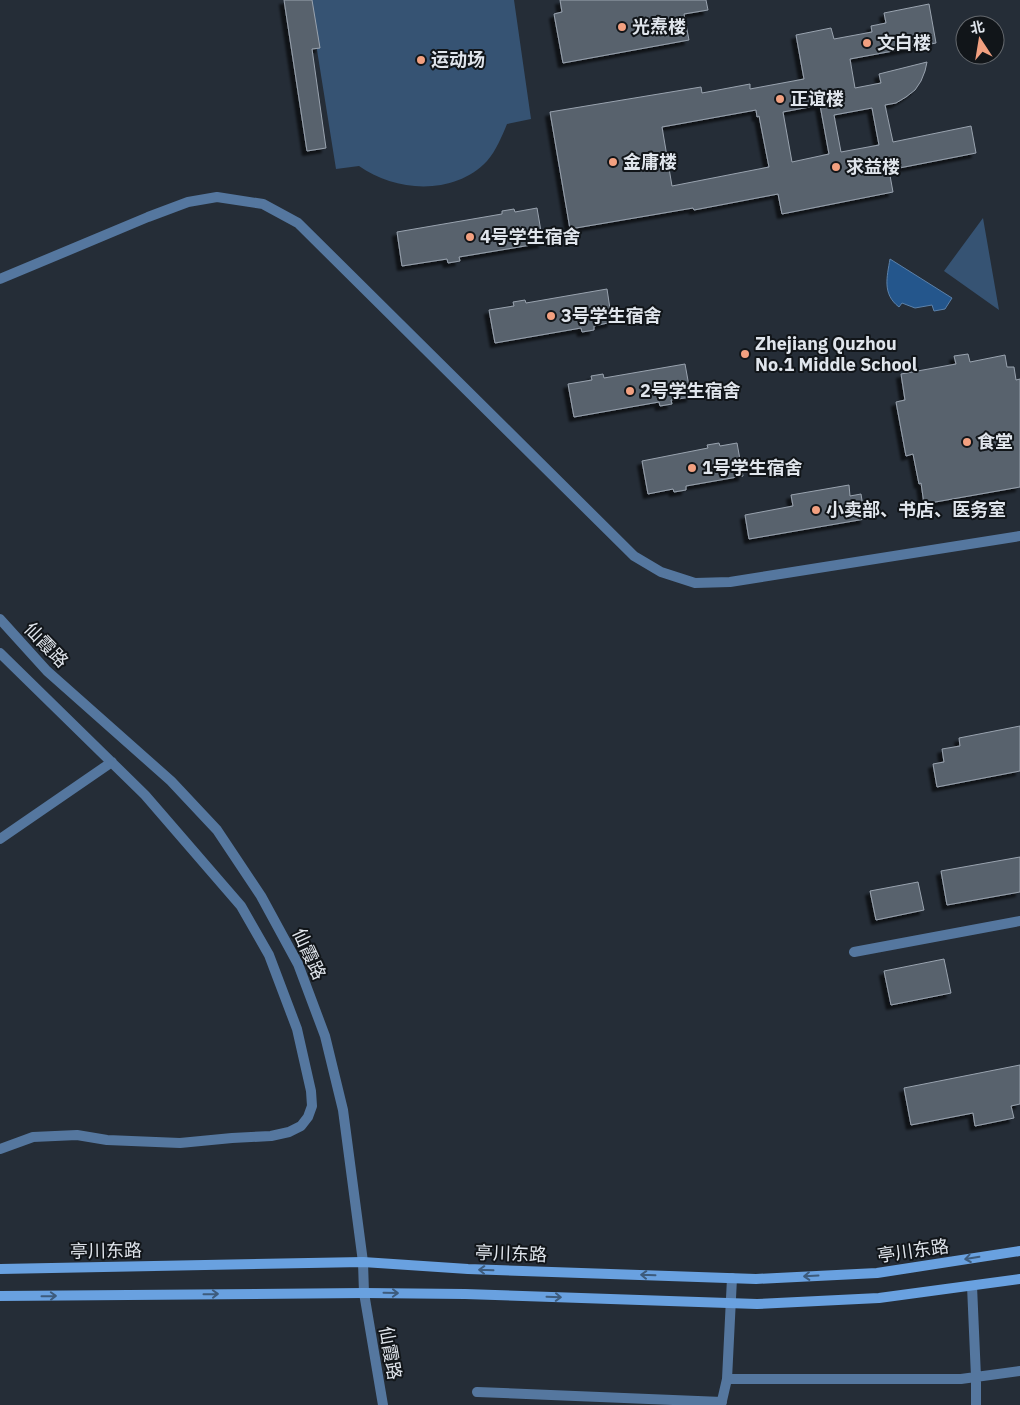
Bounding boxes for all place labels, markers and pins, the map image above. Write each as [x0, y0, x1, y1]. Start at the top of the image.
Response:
place label: 光焘楼 [632, 15, 686, 38]
marker: 光焘楼 [616, 21, 628, 33]
place label: 文白楼 [877, 31, 931, 54]
marker: 文白楼 [861, 37, 873, 49]
place label: 运动场 [431, 48, 485, 71]
marker: 运动场 [415, 54, 427, 66]
place label: 正谊楼 [790, 87, 844, 110]
marker: 正谊楼 [774, 93, 786, 105]
place label: 金庸楼 [623, 150, 677, 173]
place label: 求益楼 [846, 155, 900, 178]
marker: 金庸楼 [607, 156, 619, 168]
marker: 求益楼 [830, 161, 842, 173]
place label: 4号学生宿舍 [480, 225, 581, 248]
marker: 4号学生宿舍 [464, 231, 476, 243]
place label: 3号学生宿舍 [561, 304, 662, 327]
marker: 3号学生宿舍 [545, 310, 557, 322]
place label: Zhejiang Quzhou No.1 Middle School [755, 332, 918, 376]
marker: Zhejiang Quzhou No.1 Middle School [739, 348, 751, 360]
place label: 2号学生宿舍 [640, 379, 741, 402]
marker: 2号学生宿舍 [624, 385, 636, 397]
place label: 食堂 [977, 430, 1013, 453]
marker: 食堂 [961, 436, 973, 448]
place label: 1号学生宿舍 [702, 456, 803, 479]
marker: 1号学生宿舍 [686, 462, 698, 474]
place label: 小卖部、书店、医务室 [826, 498, 1006, 521]
marker: 小卖部、书店、医务室 [810, 504, 822, 516]

